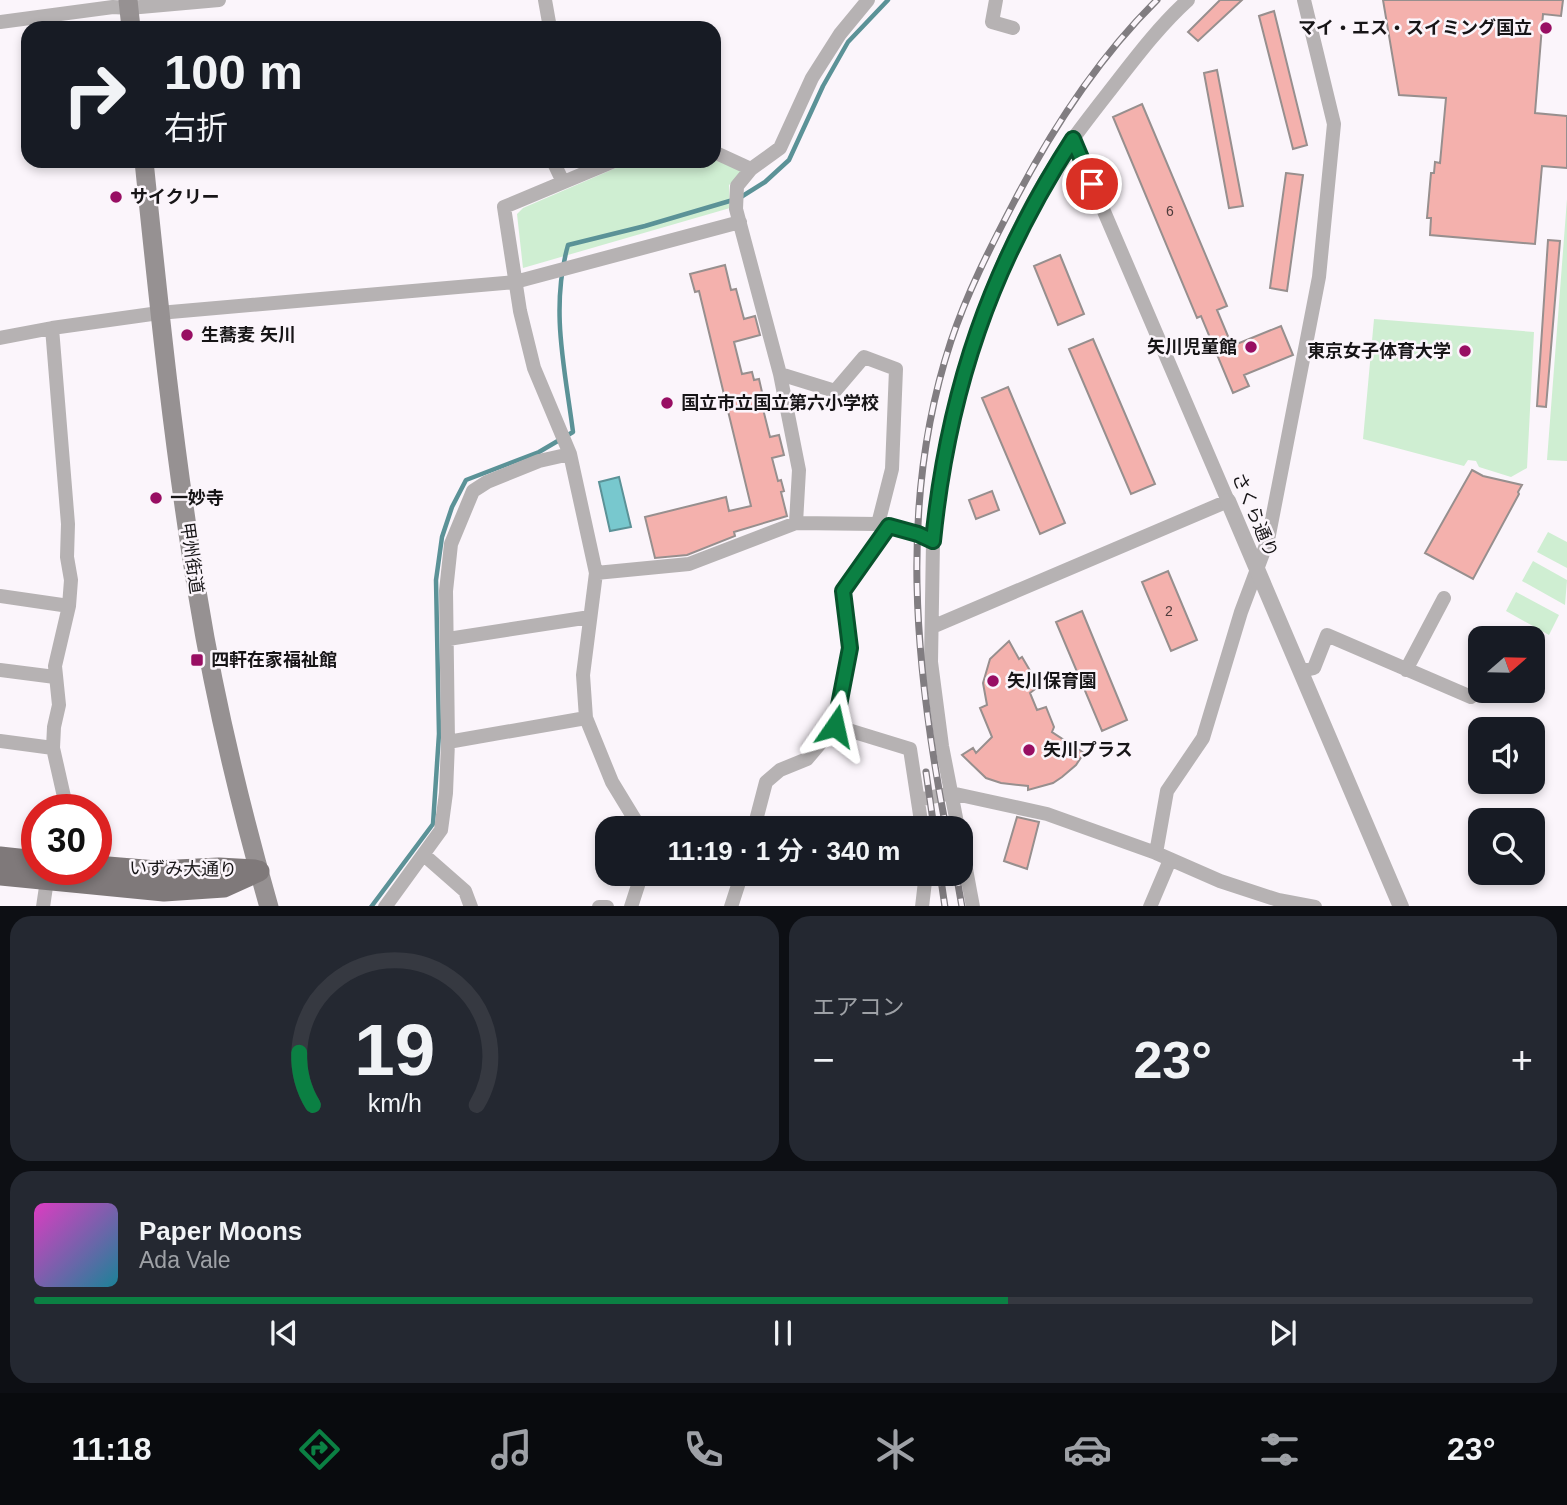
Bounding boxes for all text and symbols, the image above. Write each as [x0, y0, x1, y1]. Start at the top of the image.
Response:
place label: マイ・エス・スイミング国立 [1298, 18, 1532, 38]
marker: マイ・エス・スイミング国立 [1538, 20, 1554, 36]
text: 100 m [164, 45, 303, 99]
icon: right [49, 49, 140, 140]
text: 右折 [164, 110, 228, 146]
pin [1062, 154, 1122, 214]
icon: arrive [1073, 165, 1111, 203]
place label: サイクリー [130, 187, 220, 207]
marker: サイクリー [108, 189, 124, 205]
house number: 6 [1166, 203, 1174, 219]
place label: 生蕎麦 矢川 [201, 325, 296, 345]
marker: 生蕎麦 矢川 [179, 327, 195, 343]
place label: 矢川児童館 [1147, 337, 1237, 357]
marker: 矢川児童館 [1243, 339, 1259, 355]
place label: 東京女子体育大学 [1307, 341, 1451, 361]
marker: 東京女子体育大学 [1457, 343, 1473, 359]
place label: 国立市立国立第六小学校 [681, 393, 879, 413]
marker: 国立市立国立第六小学校 [659, 395, 675, 411]
street label: さくら通り [1228, 470, 1282, 560]
place label: 一妙寺 [170, 488, 224, 508]
marker: 一妙寺 [148, 490, 164, 506]
street label: 甲州街道 [177, 521, 207, 595]
house number: 2 [1165, 603, 1173, 619]
north arrow [1468, 626, 1545, 704]
map controls [1468, 626, 1545, 885]
place label: 四軒在家福祉館 [211, 650, 337, 670]
marker: 四軒在家福祉館 [189, 652, 205, 668]
place label: 矢川保育園 [1007, 671, 1097, 691]
marker: 矢川保育園 [985, 673, 1001, 689]
position arrow [798, 689, 872, 763]
button: sound [1468, 717, 1545, 794]
place label: 矢川プラス [1043, 740, 1133, 760]
marker: 矢川プラス [1021, 742, 1037, 758]
speed limit sign: 30 [21, 794, 112, 885]
button: search [1468, 808, 1545, 885]
text: 11:19 · 1 分 · 340 m [668, 836, 900, 866]
street label: いずみ大通り [129, 858, 237, 880]
text: エアコン [813, 994, 905, 1020]
text: 19 [354, 1009, 435, 1090]
text: 23° [1133, 1031, 1212, 1089]
text: − [813, 1039, 835, 1081]
text: + [1511, 1039, 1533, 1081]
text: km/h [367, 1088, 421, 1116]
text: Paper Moons [139, 1216, 302, 1246]
text: Ada Vale [139, 1247, 231, 1273]
icon: previous [265, 1314, 303, 1352]
icon: pause [764, 1314, 802, 1352]
icon: next [1264, 1314, 1302, 1352]
icon: directions [295, 1425, 344, 1474]
icon: music [487, 1425, 536, 1474]
icon: phone [679, 1425, 728, 1474]
icon: climate [871, 1425, 920, 1474]
icon: car [1063, 1425, 1112, 1474]
icon: filters [1255, 1425, 1304, 1474]
text: 11:18 [72, 1431, 152, 1467]
text: 23° [1447, 1431, 1495, 1467]

